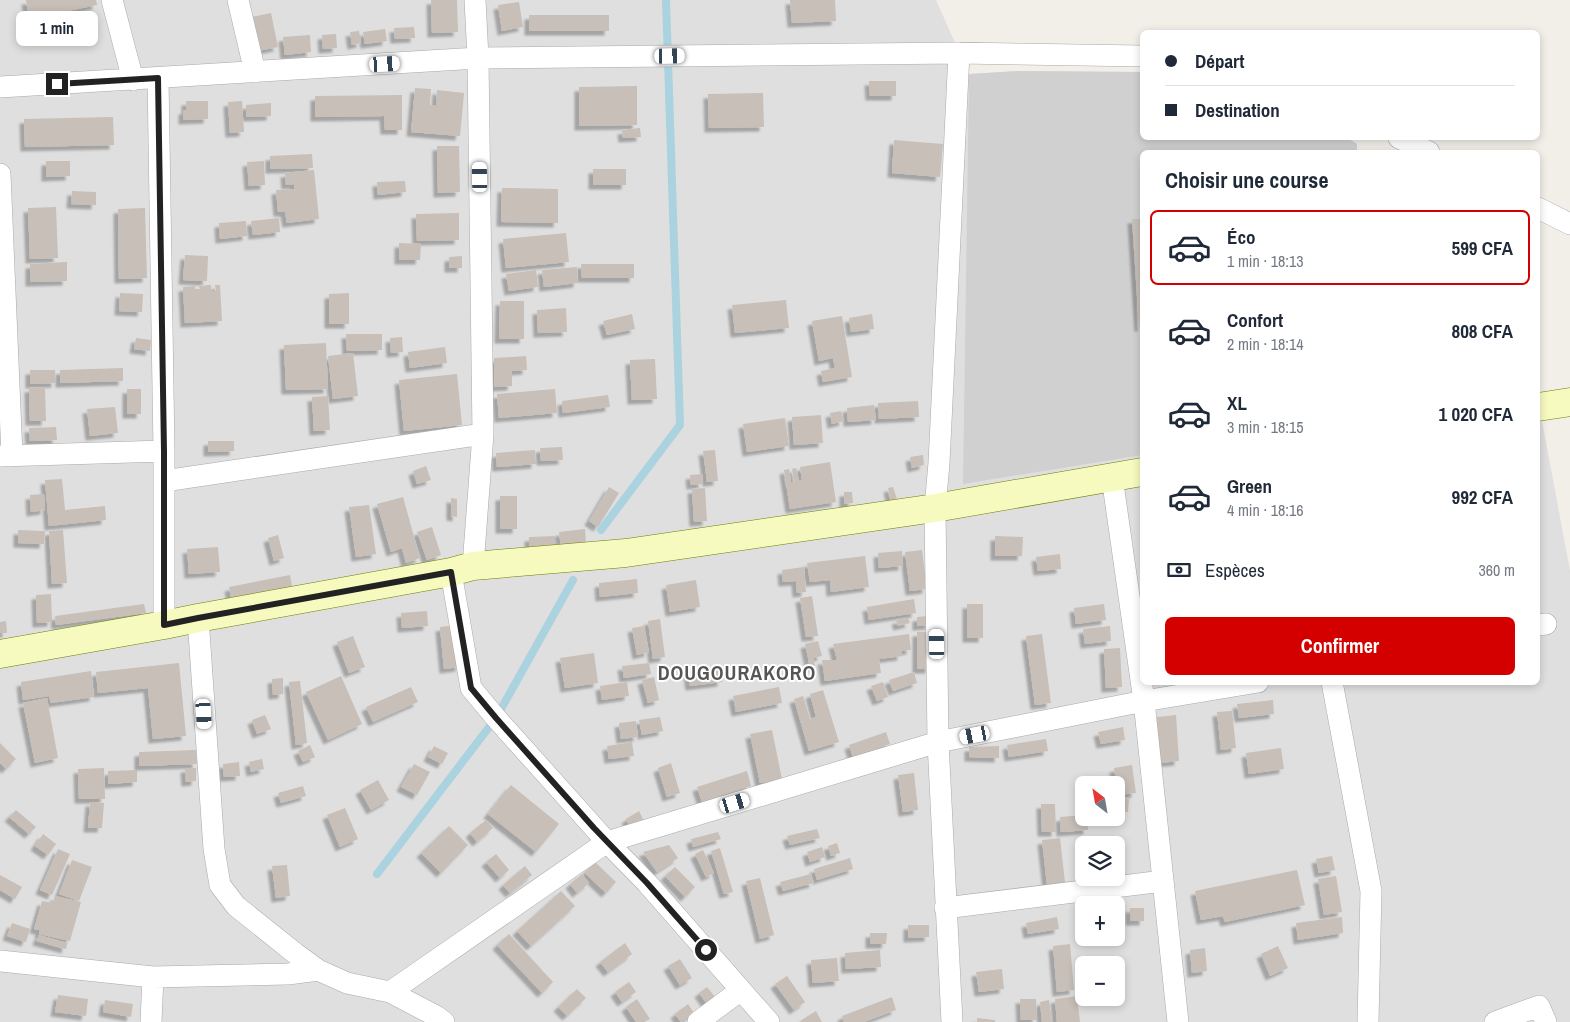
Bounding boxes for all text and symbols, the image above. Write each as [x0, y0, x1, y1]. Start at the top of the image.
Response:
callout: 1 min [16, 12, 98, 46]
text: 1 min [40, 17, 74, 39]
car [654, 48, 685, 64]
text: Départ [1195, 48, 1244, 74]
car [369, 56, 400, 72]
route end [46, 73, 68, 95]
text: Destination [1195, 97, 1280, 123]
car [472, 162, 487, 192]
text: Choisir une course [1165, 165, 1328, 195]
text: Éco [1227, 224, 1256, 250]
icon: car [1167, 225, 1212, 270]
text: 599 CFA [1452, 235, 1513, 261]
text: 1 min · 18:13 [1227, 250, 1304, 272]
text: Confort [1227, 307, 1283, 333]
icon: car [1167, 308, 1212, 353]
text: 808 CFA [1452, 318, 1513, 344]
text: 2 min · 18:14 [1227, 333, 1304, 355]
text: XL [1227, 390, 1247, 416]
icon: car [1167, 391, 1212, 436]
text: 1 020 CFA [1439, 401, 1513, 427]
text: 3 min · 18:15 [1227, 416, 1304, 438]
text: Green [1227, 473, 1272, 499]
icon: car [1167, 474, 1212, 519]
text: 992 CFA [1452, 484, 1513, 510]
text: 4 min · 18:16 [1227, 499, 1304, 521]
icon: cash [1165, 556, 1193, 584]
text: Espèces [1205, 557, 1265, 583]
text: 360 m [1479, 559, 1515, 581]
button: Confirmer [1165, 617, 1515, 675]
car [929, 629, 944, 659]
district label: DOUGOURAKORO [658, 659, 816, 686]
car [195, 699, 212, 729]
car [958, 725, 991, 745]
north arrow [1075, 776, 1125, 826]
map controls [1075, 776, 1125, 1006]
car [718, 791, 751, 815]
button: layers [1075, 836, 1125, 886]
button: + [1075, 896, 1125, 946]
route start [695, 939, 717, 961]
button: − [1075, 956, 1125, 1006]

